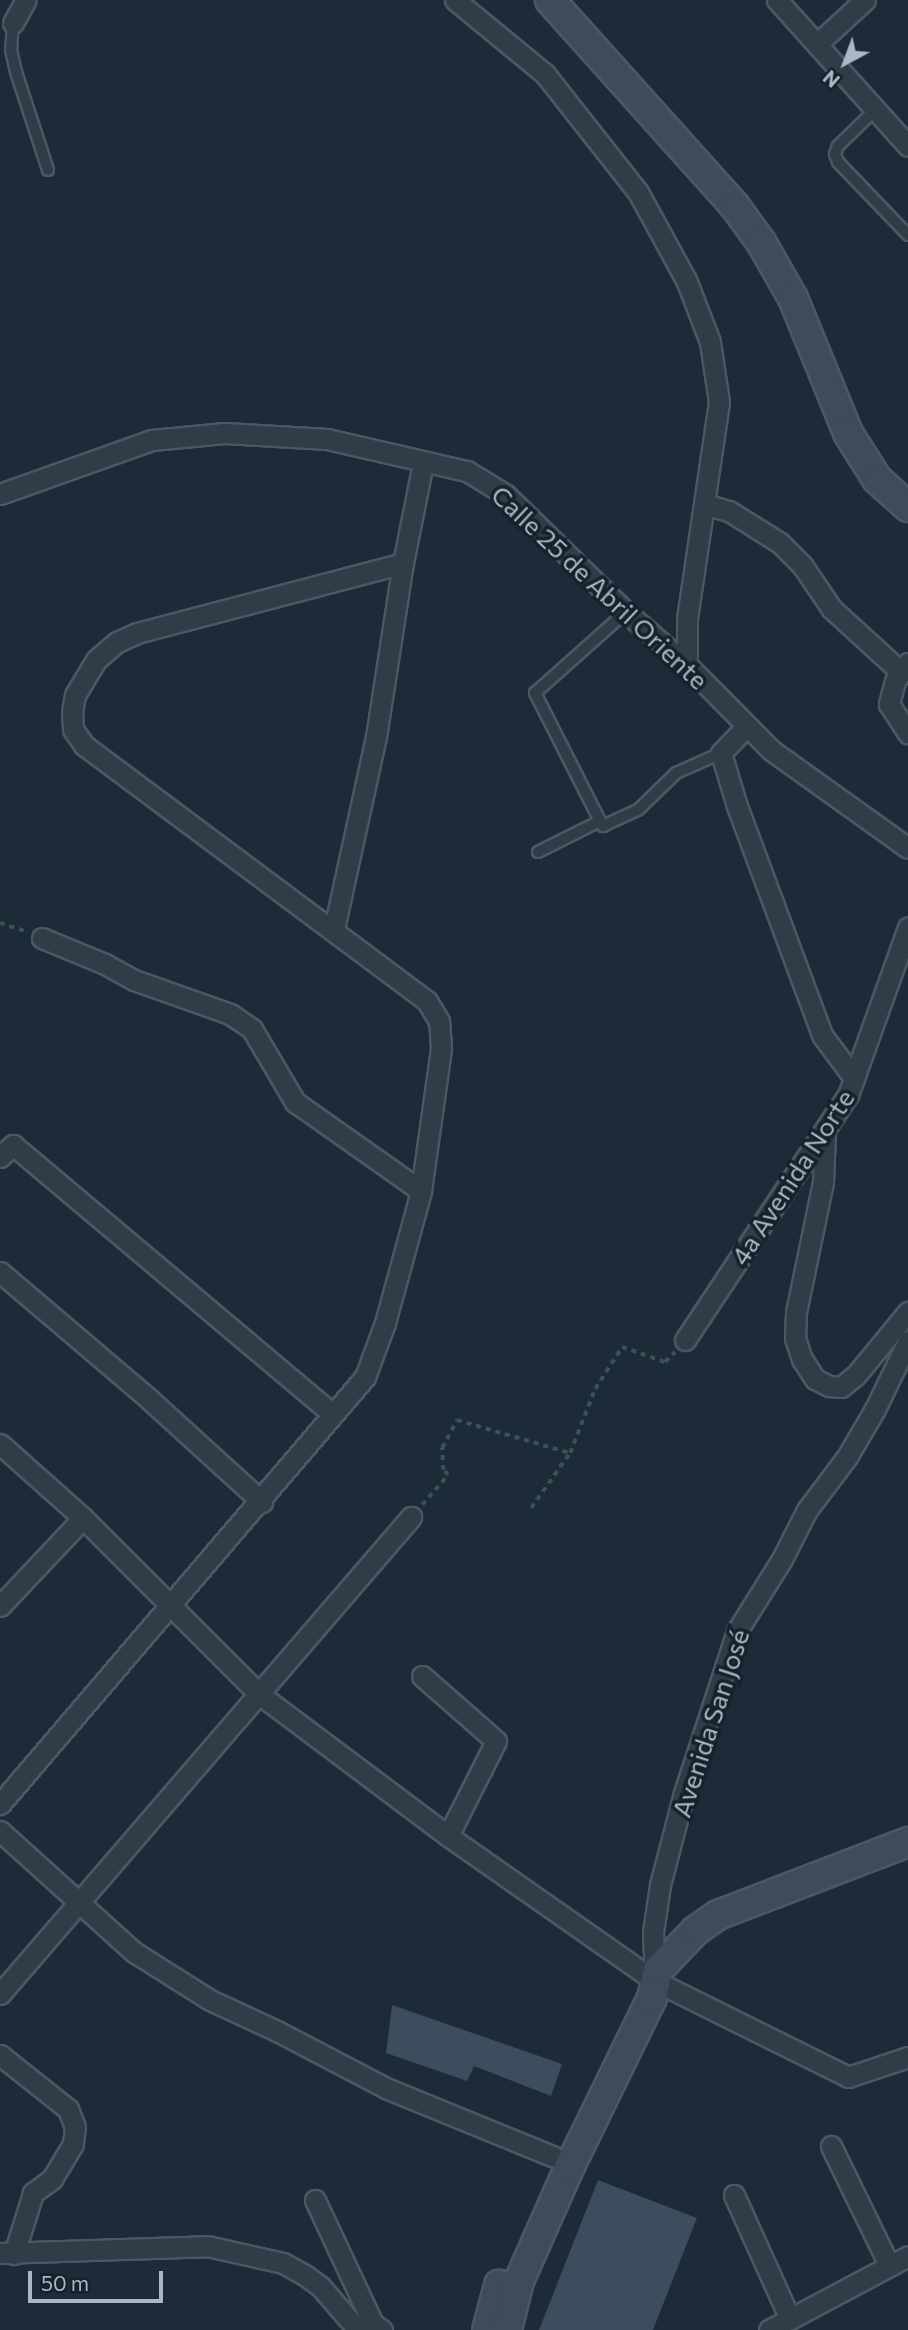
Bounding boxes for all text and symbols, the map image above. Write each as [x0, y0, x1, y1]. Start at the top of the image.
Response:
north arrow [810, 28, 880, 98]
text: N [818, 66, 844, 93]
street label: Calle 25 de Abril Oriente [485, 479, 715, 695]
street label: 4a Avenida Norte [724, 1084, 860, 1270]
street label: Avenida San José [665, 1625, 755, 1821]
scale bar [32, 2256, 166, 2300]
text: 50 m [41, 2270, 89, 2295]

